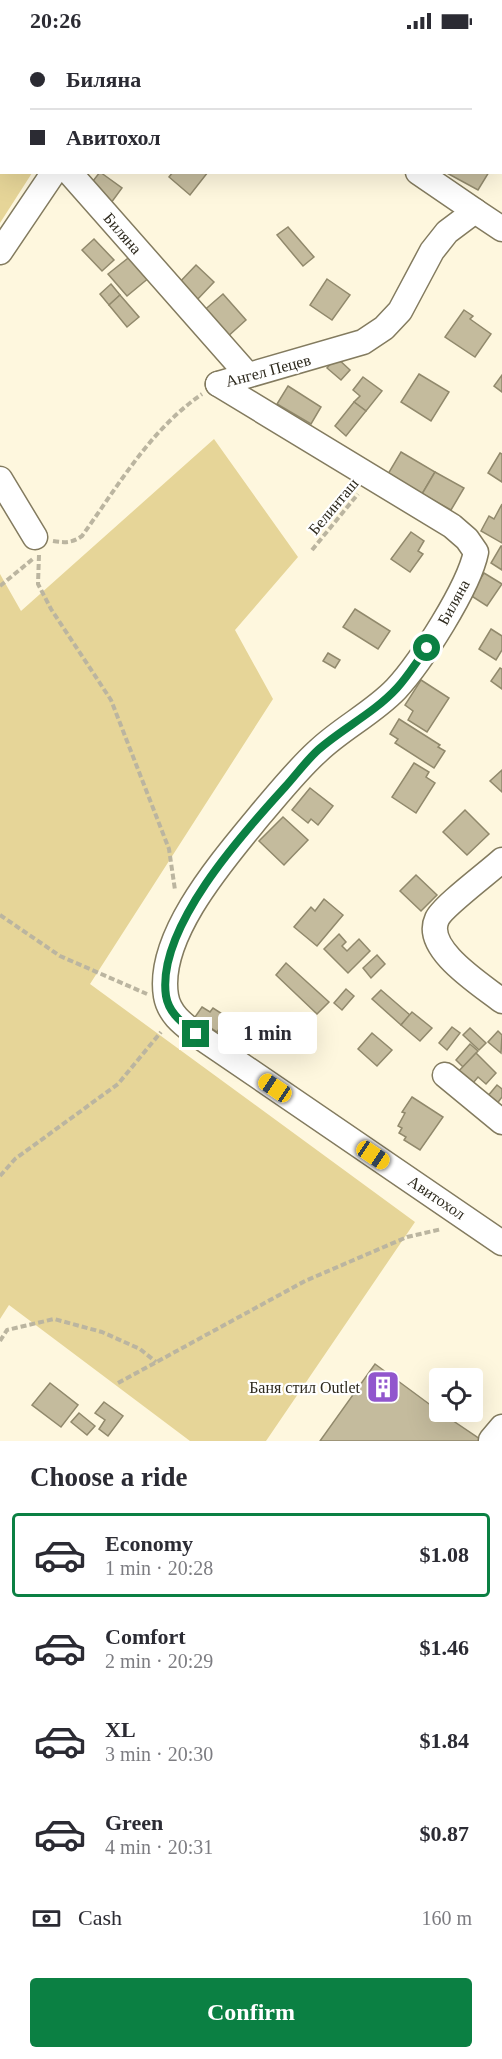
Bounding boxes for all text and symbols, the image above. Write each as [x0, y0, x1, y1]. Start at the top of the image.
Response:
text: 20:26 [30, 8, 81, 33]
text: Биляна [66, 67, 141, 92]
text: Авитохол [66, 125, 161, 150]
street label: Биляна [100, 209, 145, 257]
street label: Ангел Пецев [224, 351, 313, 391]
street label: Белинташ [305, 474, 362, 538]
street label: Биляна [434, 577, 473, 628]
route start [413, 634, 440, 661]
callout: 1 min [217, 1013, 316, 1055]
route end [182, 1020, 209, 1047]
text: 1 min [243, 1022, 292, 1044]
car [255, 1070, 295, 1106]
car [353, 1137, 393, 1173]
street label: Авитохол [405, 1172, 469, 1223]
map controls [429, 1368, 483, 1422]
button: locate [429, 1368, 483, 1422]
building icon: Баня стил Outlet [365, 1369, 401, 1405]
place label: Баня стил Outlet [249, 1379, 361, 1396]
text: Choose a ride [30, 1462, 188, 1492]
icon: car [33, 1528, 87, 1582]
text: Economy [105, 1531, 193, 1556]
text: $1.08 [420, 1542, 469, 1567]
text: 1 min · 20:28 [105, 1557, 213, 1579]
icon: car [33, 1621, 87, 1675]
text: Comfort [105, 1624, 186, 1649]
text: $1.46 [420, 1635, 469, 1660]
text: 2 min · 20:29 [105, 1650, 213, 1672]
icon: car [33, 1714, 87, 1768]
text: XL [105, 1717, 136, 1742]
text: $1.84 [420, 1728, 469, 1753]
text: 3 min · 20:30 [105, 1743, 213, 1765]
icon: car [33, 1807, 87, 1861]
text: Green [105, 1810, 163, 1835]
text: $0.87 [420, 1821, 469, 1846]
text: 4 min · 20:31 [105, 1836, 213, 1858]
icon: cash [30, 1902, 63, 1935]
text: Cash [78, 1905, 122, 1930]
text: 160 m [421, 1907, 472, 1929]
button: Confirm [30, 1978, 472, 2047]

